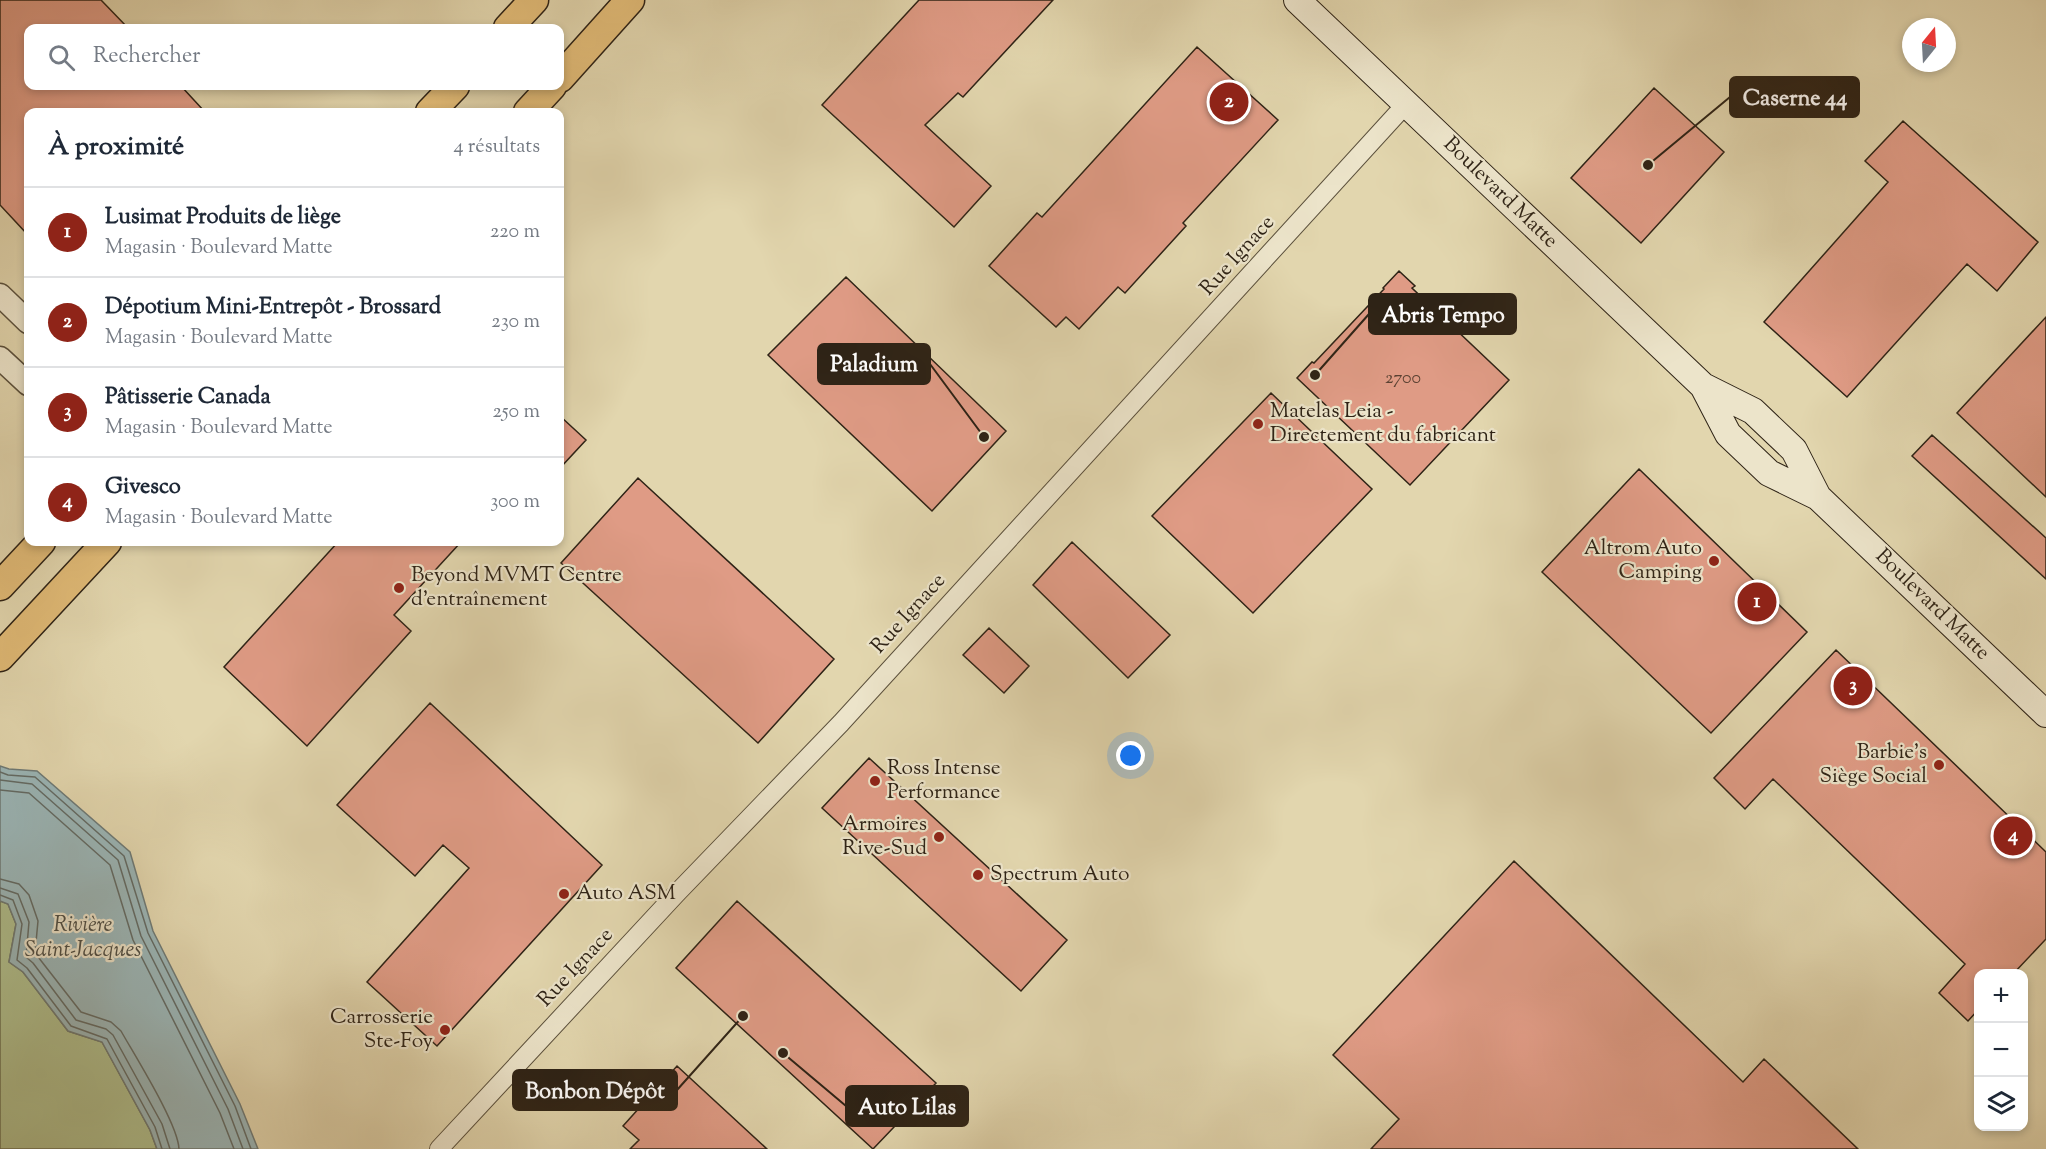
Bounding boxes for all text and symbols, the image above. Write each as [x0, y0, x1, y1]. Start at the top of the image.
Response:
north arrow [1902, 18, 1956, 72]
search box [24, 24, 564, 90]
icon: search [45, 41, 78, 74]
text: Rechercher [93, 41, 200, 73]
callout: Caserne 44 [1730, 77, 1859, 117]
pin: 2 [1210, 80, 1248, 124]
text: Caserne 44 [1743, 84, 1847, 116]
text: À proximité [48, 129, 184, 166]
street label: Boulevard Matte [1436, 130, 1564, 256]
text: 4 résultats [454, 133, 540, 162]
text: Lusimat Produits de liège [105, 202, 341, 234]
street label: Rue Ignace [1194, 209, 1282, 303]
text: 1 [64, 218, 71, 247]
text: 220 m [490, 218, 540, 247]
text: Magasin · Boulevard Matte [105, 234, 333, 263]
text: Dépotium Mini-Entrepôt - Brossard [105, 292, 441, 324]
callout: Abris Tempo [1369, 294, 1516, 334]
text: Abris Tempo [1381, 301, 1505, 333]
text: 2 [63, 308, 72, 337]
text: 230 m [491, 308, 540, 337]
text: Magasin · Boulevard Matte [105, 324, 333, 353]
callout: Paladium [818, 344, 930, 384]
text: Paladium [830, 350, 919, 382]
house number: 2700 [1385, 366, 1421, 392]
text: Pâtisserie Canada [105, 382, 271, 414]
place label: Matelas Leia - Directement du fabricant [1270, 397, 1496, 451]
text: 3 [63, 398, 72, 427]
text: 250 m [492, 398, 540, 427]
text: Magasin · Boulevard Matte [105, 414, 333, 443]
marker: Matelas Leia - Directement du fabricant [1251, 417, 1265, 431]
text: Givesco [105, 472, 181, 504]
text: 4 [62, 488, 73, 517]
text: 300 m [490, 488, 540, 517]
text: Magasin · Boulevard Matte [105, 504, 333, 533]
place label: Altrom Auto Camping [1584, 534, 1702, 588]
street label: Boulevard Matte [1868, 542, 1996, 668]
marker: Altrom Auto Camping [1707, 554, 1721, 568]
place label: Beyond MVMT Centre d’entraînement [411, 561, 622, 615]
street label: Rue Ignace [865, 567, 953, 661]
pin: 1 [1738, 580, 1776, 624]
marker: Beyond MVMT Centre d’entraînement [392, 581, 406, 595]
pin: 3 [1834, 664, 1872, 708]
place label: Barbie's Siège Social [1819, 738, 1927, 792]
your location [1116, 741, 1145, 770]
place label: Ross Intense Performance [887, 754, 1000, 808]
marker: Barbie's Siège Social [1932, 758, 1946, 772]
marker: Ross Intense Performance [868, 774, 882, 788]
place label: Armoires Rive-Sud [842, 810, 927, 864]
pin: 4 [1994, 814, 2032, 858]
marker: Armoires Rive-Sud [932, 830, 946, 844]
place label: Spectrum Auto [990, 860, 1129, 890]
marker: Spectrum Auto [971, 868, 985, 882]
place label: Auto ASM [576, 879, 676, 909]
marker: Auto ASM [557, 887, 571, 901]
water label: Rivière Saint-Jacques [25, 910, 141, 967]
street label: Rue Ignace [531, 922, 621, 1014]
map controls [1974, 969, 2028, 1131]
button: + [1974, 969, 2028, 1023]
place label: Carrosserie Ste-Foy [330, 1003, 434, 1057]
marker: Carrosserie Ste-Foy [438, 1023, 452, 1037]
button: − [1974, 1023, 2028, 1077]
callout: Bonbon Dépôt [513, 1070, 677, 1110]
text: Bonbon Dépôt [525, 1077, 665, 1109]
button: layers [1974, 1077, 2028, 1131]
callout: Auto Lilas [846, 1086, 968, 1126]
text: Auto Lilas [858, 1093, 957, 1125]

